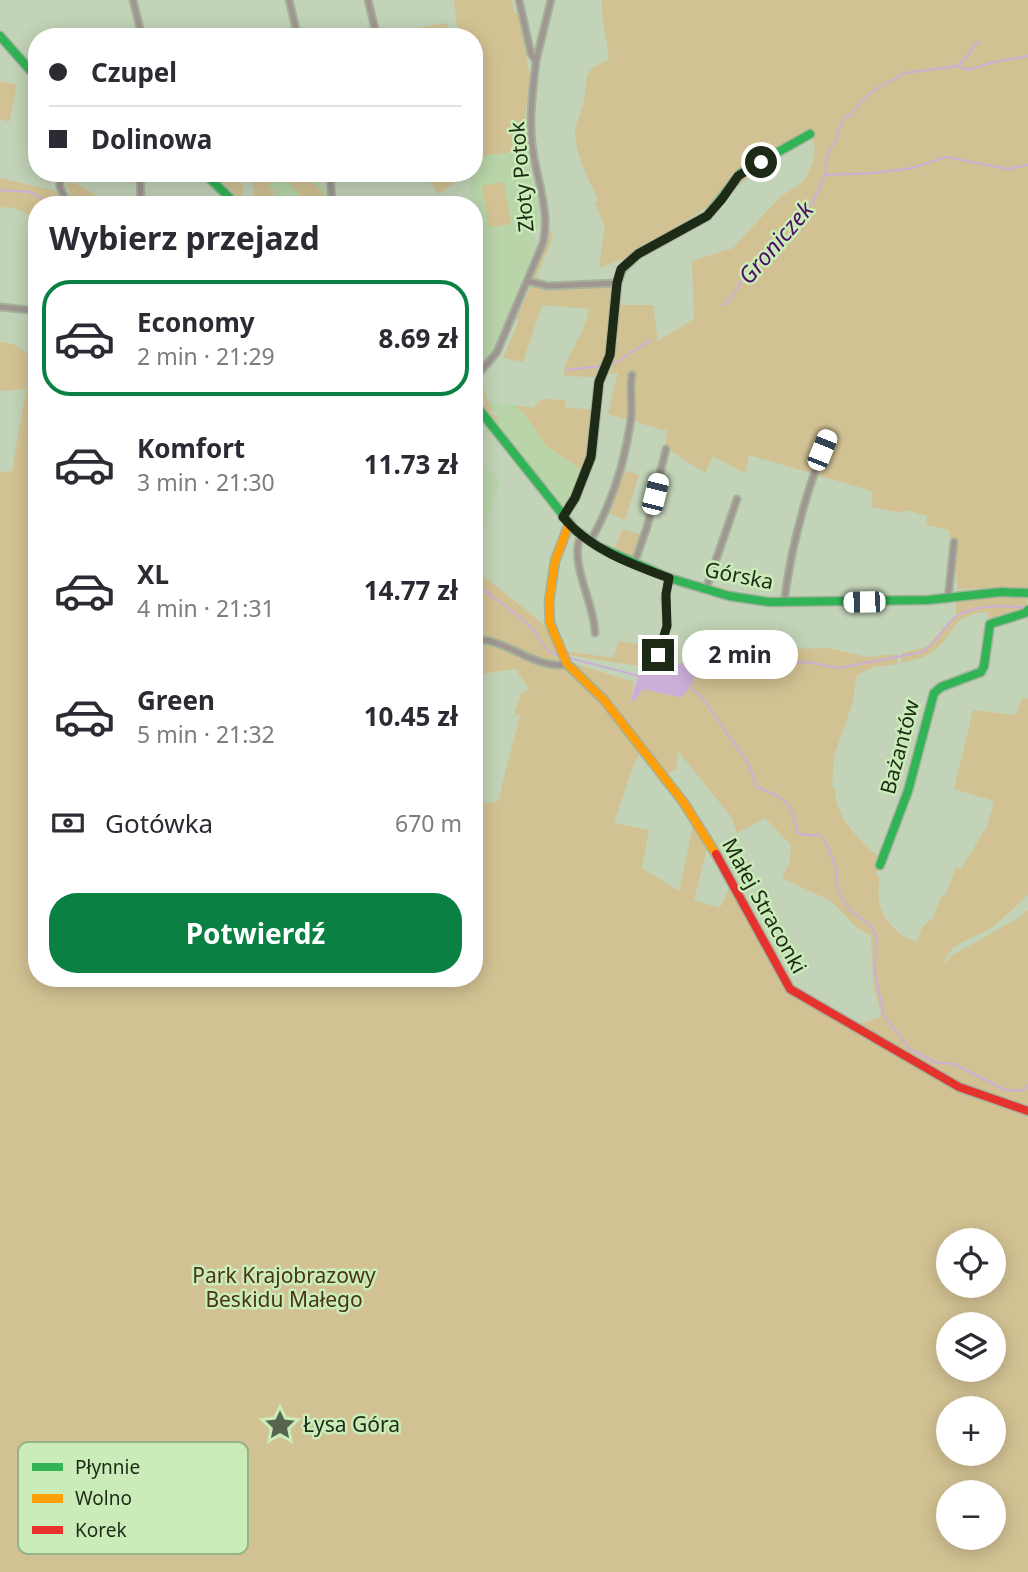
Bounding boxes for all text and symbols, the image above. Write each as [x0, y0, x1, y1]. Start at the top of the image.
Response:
text: Czupel [91, 54, 177, 90]
street label: Złoty Potok [502, 120, 540, 233]
text: Dolinowa [91, 121, 212, 157]
route start [745, 146, 777, 178]
water label: Groniczek [730, 193, 821, 291]
text: Wybierz przejazd [49, 216, 320, 259]
text: Economy [137, 304, 255, 340]
icon: car [53, 307, 116, 370]
text: 8.69 zł [379, 320, 458, 356]
text: 2 min · 21:29 [137, 340, 275, 372]
car [805, 427, 840, 473]
text: Komfort [137, 430, 245, 466]
icon: car [53, 433, 116, 496]
text: 11.73 zł [364, 446, 458, 482]
text: 3 min · 21:30 [137, 466, 275, 498]
car [640, 471, 671, 517]
street label: Górska [702, 555, 776, 595]
text: XL [137, 556, 169, 592]
icon: car [53, 559, 116, 622]
text: 14.77 zł [364, 572, 458, 608]
car [843, 591, 886, 613]
text: 4 min · 21:31 [137, 592, 275, 624]
callout: 2 min [682, 630, 798, 680]
text: 2 min [708, 638, 772, 670]
route end [642, 639, 674, 671]
text: Green [137, 682, 215, 718]
icon: car [53, 685, 116, 748]
street label: Bażantów [873, 696, 925, 797]
text: 10.45 zł [364, 698, 458, 734]
text: 5 min · 21:32 [137, 718, 275, 750]
icon: cash [49, 804, 87, 842]
text: Gotówka [105, 805, 213, 841]
text: 670 m [395, 807, 462, 839]
street label: Małej Straconki [716, 833, 814, 978]
button: Potwierdź [49, 893, 462, 973]
map controls [936, 1228, 1006, 1550]
button: locate [936, 1228, 1006, 1298]
park label: Park Krajobrazowy Beskidu Małego [192, 1261, 376, 1313]
button: layers [936, 1312, 1006, 1382]
button: + [936, 1396, 1006, 1466]
place icon: Łysa Góra [263, 1408, 297, 1442]
place label: Łysa Góra [303, 1410, 400, 1438]
legend [18, 1442, 248, 1554]
text: Płynnie [75, 1454, 140, 1480]
button: − [936, 1480, 1006, 1550]
text: Wolno [75, 1485, 132, 1511]
text: Korek [75, 1517, 127, 1543]

